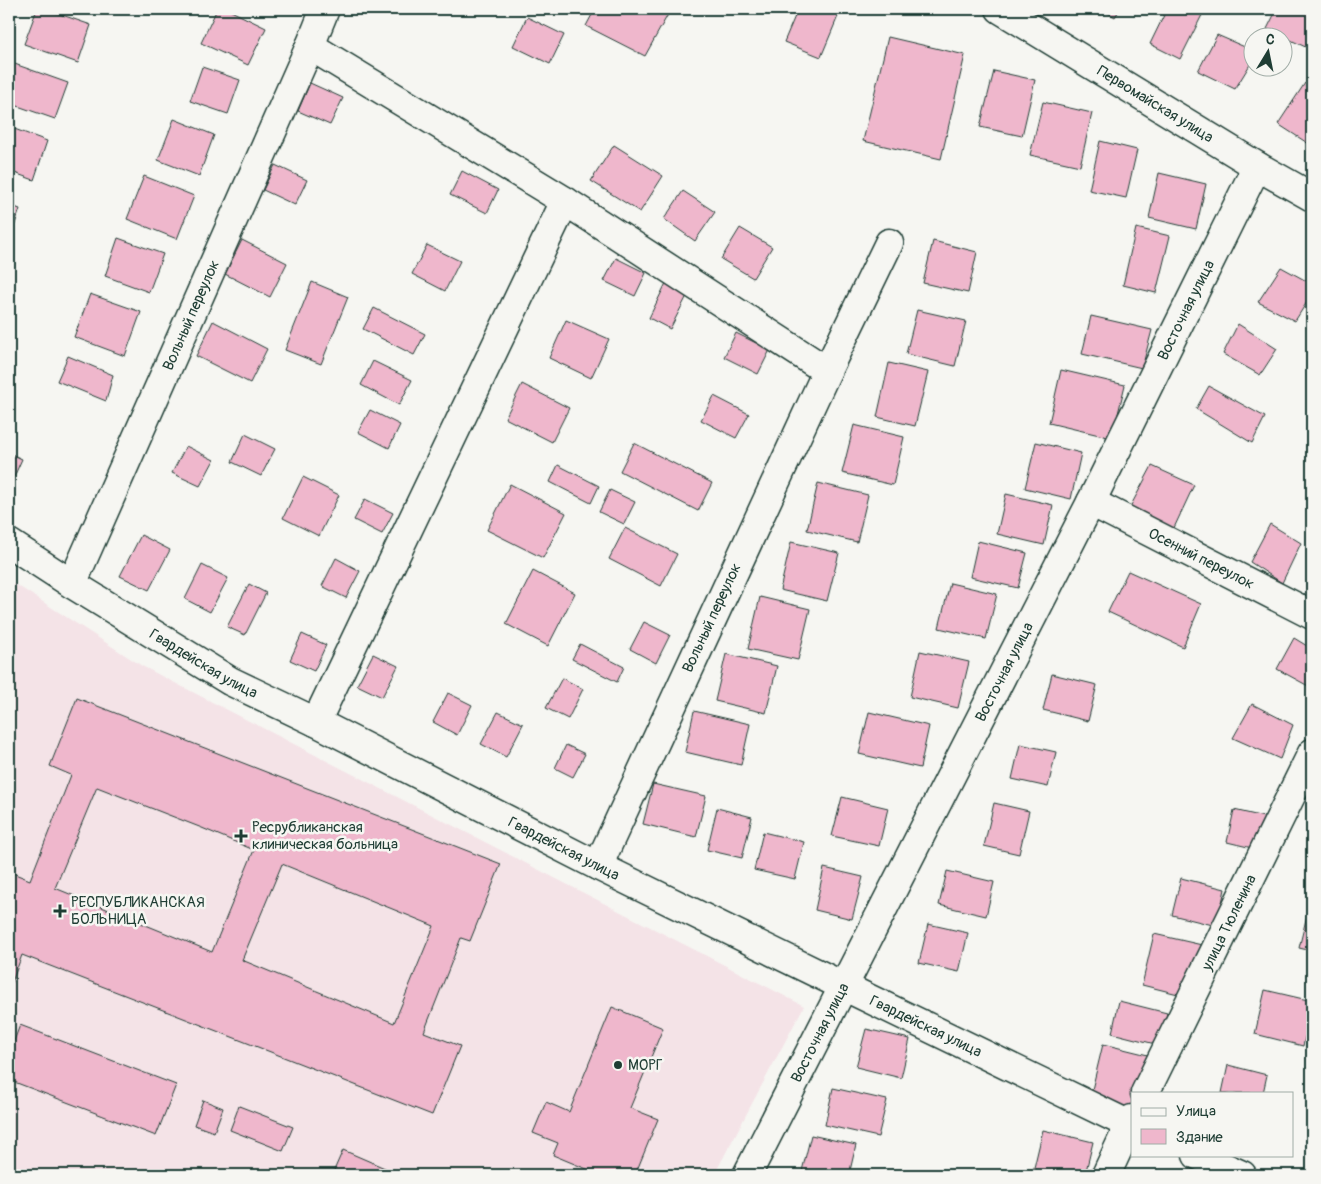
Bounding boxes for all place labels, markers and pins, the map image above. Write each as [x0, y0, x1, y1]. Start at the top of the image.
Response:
place label: Ресрубликанская клиническая больница [252, 818, 398, 854]
marker: Ресрубликанская клиническая больница [234, 829, 248, 843]
place label: РЕСПУБЛИКАНСКАЯ БОЛЬНИЦА [71, 893, 205, 929]
marker: РЕСПУБЛИКАНСКАЯ БОЛЬНИЦА [53, 904, 67, 918]
place label: МОРГ [628, 1056, 663, 1075]
marker: МОРГ [612, 1059, 624, 1071]

